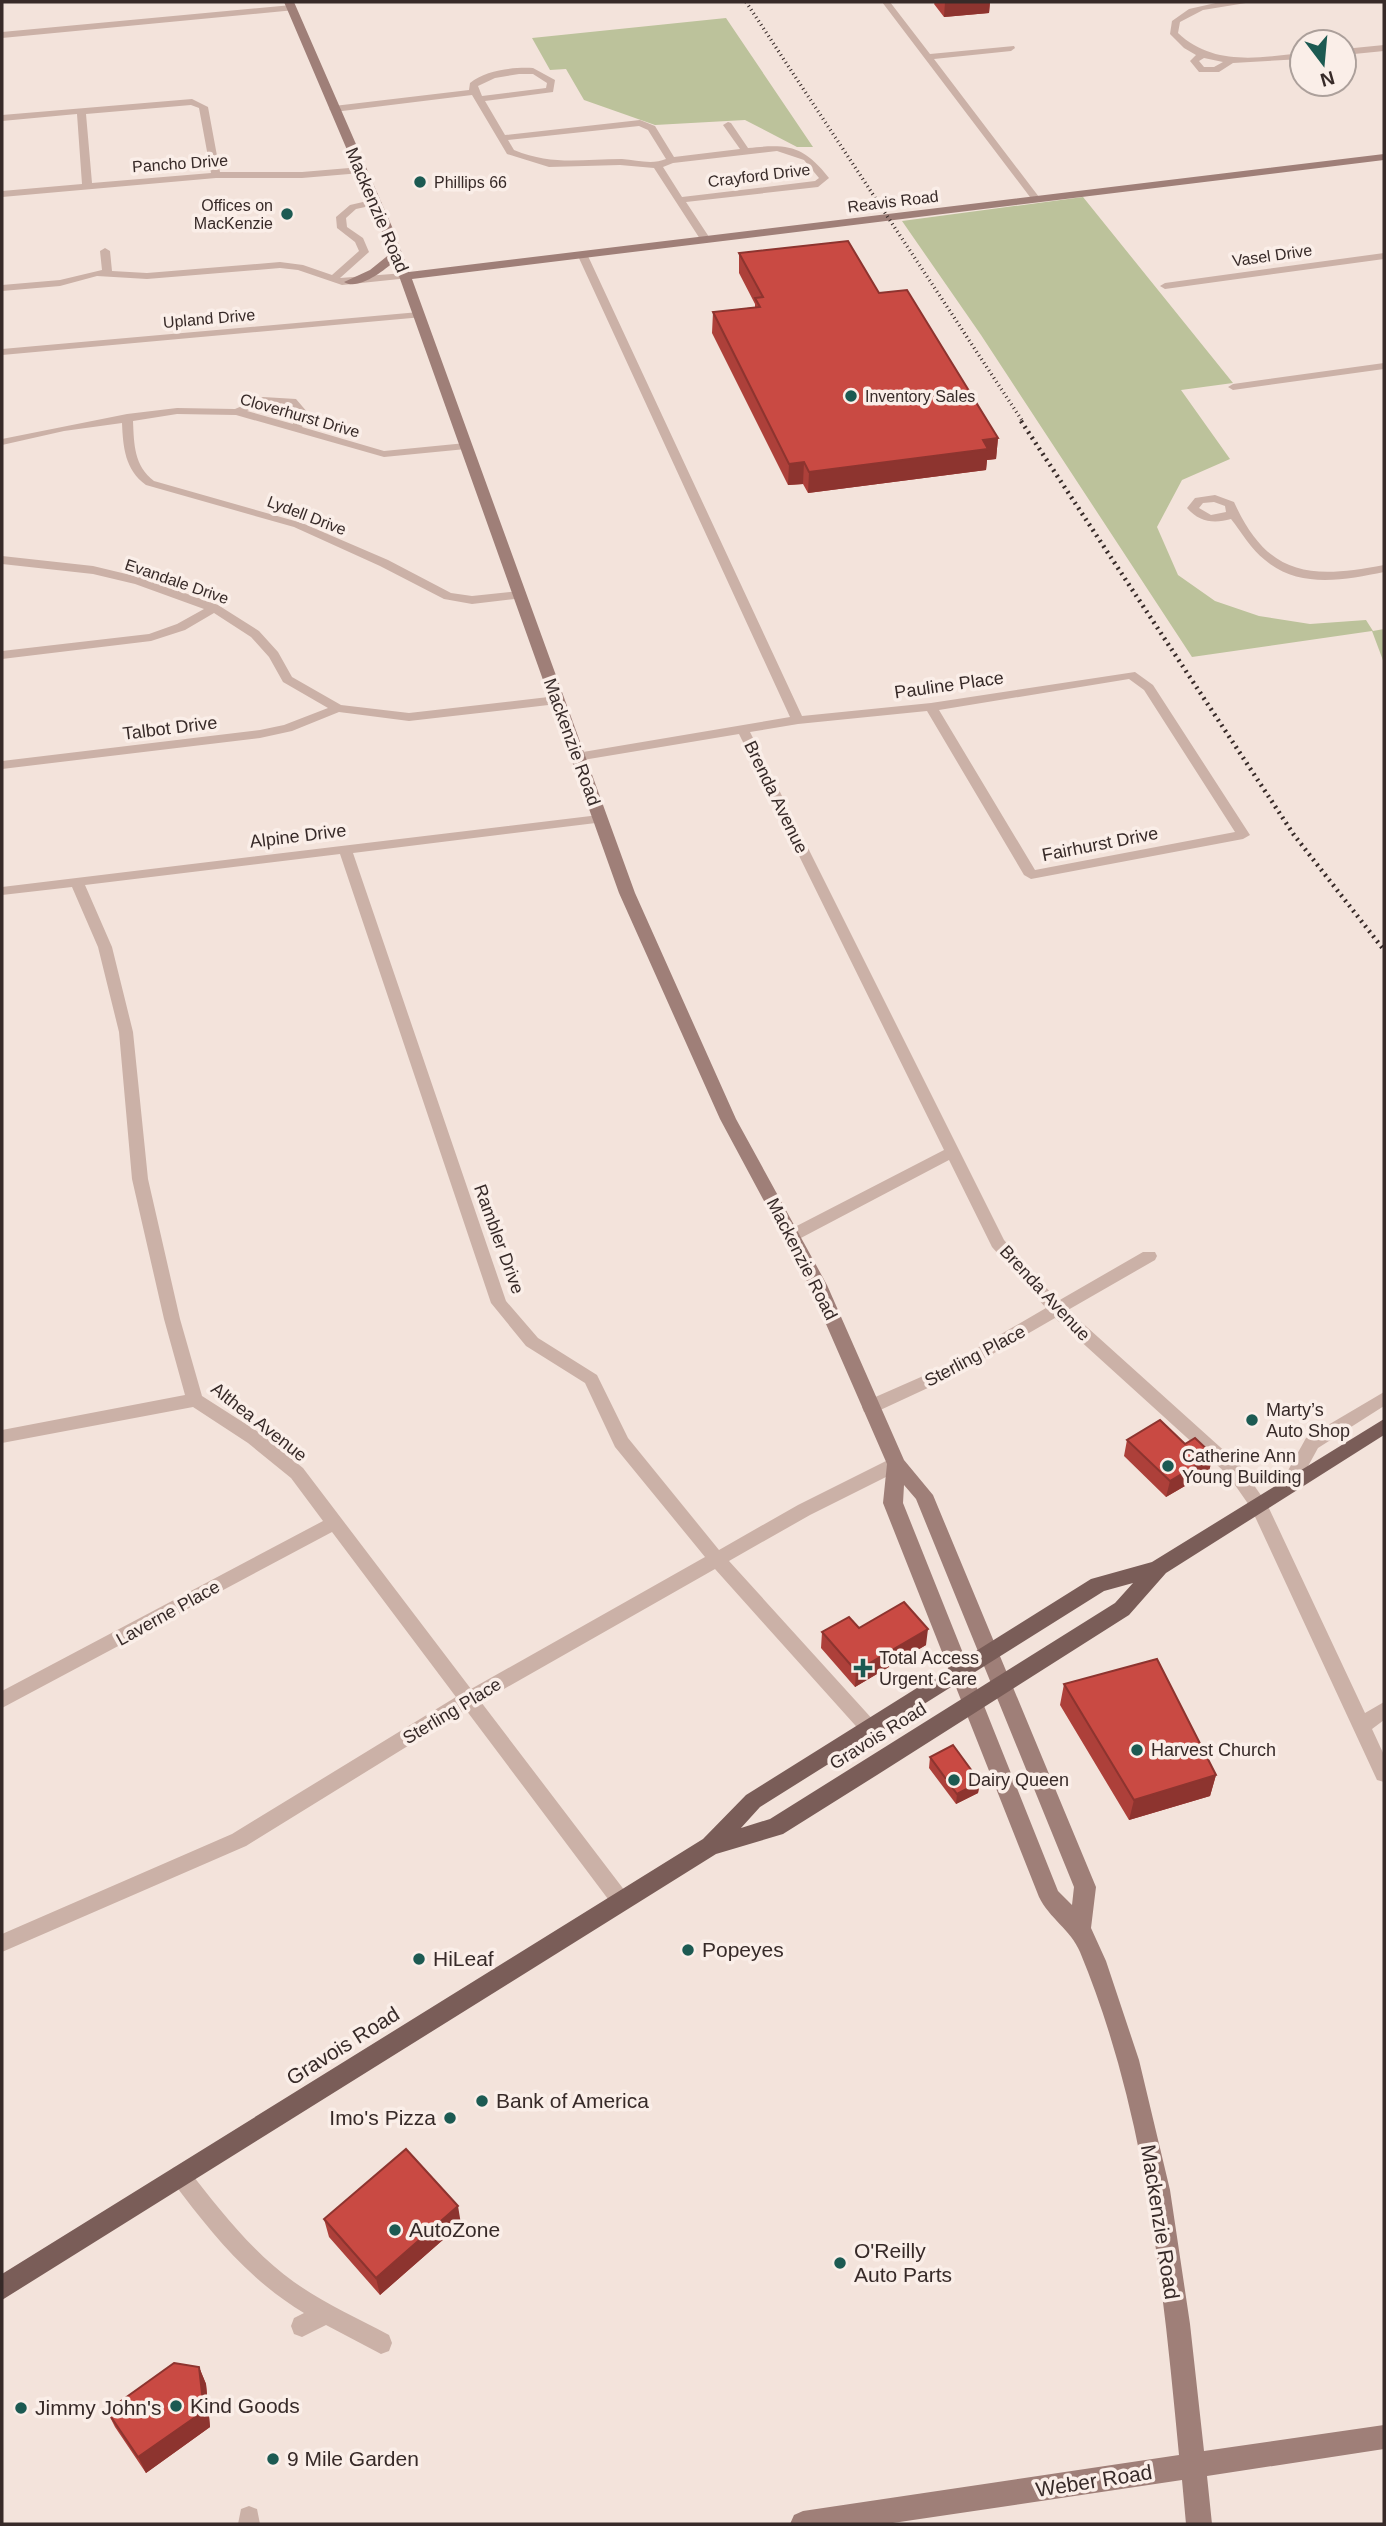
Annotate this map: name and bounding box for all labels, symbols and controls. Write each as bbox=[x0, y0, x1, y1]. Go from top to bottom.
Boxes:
north arrow bbox=[1288, 28, 1358, 98]
text: N bbox=[1318, 67, 1337, 91]
street label: Mackenzie Road bbox=[342, 144, 412, 276]
street label: Pancho Drive bbox=[132, 152, 229, 175]
street label: Crayford Drive bbox=[707, 161, 811, 190]
marker: Phillips 66 bbox=[412, 174, 428, 190]
place label: Phillips 66 bbox=[434, 174, 507, 191]
street label: Reavis Road bbox=[847, 187, 940, 216]
place label: Offices on MacKenzie bbox=[194, 197, 273, 232]
marker: Offices on MacKenzie bbox=[279, 206, 295, 222]
street label: Vasel Drive bbox=[1231, 241, 1313, 270]
street label: Upland Drive bbox=[162, 306, 256, 331]
marker: Inventory Sales bbox=[843, 388, 859, 404]
place label: Inventory Sales bbox=[865, 388, 975, 405]
street label: Cloverhurst Drive bbox=[238, 390, 362, 441]
street label: Lydell Drive bbox=[265, 493, 349, 538]
street label: Evandale Drive bbox=[123, 556, 231, 607]
street label: Pauline Place bbox=[893, 667, 1005, 703]
street label: Mackenzie Road bbox=[540, 676, 604, 808]
street label: Talbot Drive bbox=[122, 712, 218, 744]
street label: Brenda Avenue bbox=[740, 737, 812, 857]
street label: Alpine Drive bbox=[249, 820, 347, 852]
street label: Fairhurst Drive bbox=[1040, 823, 1160, 865]
street label: Rambler Drive bbox=[470, 1182, 528, 1296]
street label: Mackenzie Road bbox=[763, 1195, 841, 1323]
street label: Brenda Avenue bbox=[996, 1241, 1094, 1345]
street label: Sterling Place bbox=[921, 1321, 1029, 1391]
street label: Althea Avenue bbox=[207, 1378, 311, 1466]
place label: Marty’s Auto Shop bbox=[1266, 1400, 1350, 1441]
marker: Marty’s Auto Shop bbox=[1244, 1412, 1260, 1428]
place label: Catherine Ann Young Building bbox=[1182, 1446, 1301, 1487]
marker: Catherine Ann Young Building bbox=[1160, 1458, 1176, 1474]
street label: Laverne Place bbox=[113, 1576, 223, 1650]
place label: Total Access Urgent Care bbox=[879, 1648, 979, 1689]
marker: Total Access Urgent Care bbox=[853, 1658, 873, 1678]
street label: Sterling Place bbox=[399, 1674, 505, 1748]
street label: Gravois Road bbox=[826, 1698, 930, 1774]
place label: Harvest Church bbox=[1151, 1740, 1276, 1760]
marker: Harvest Church bbox=[1129, 1742, 1145, 1758]
place label: Dairy Queen bbox=[968, 1770, 1069, 1790]
marker: Dairy Queen bbox=[946, 1772, 962, 1788]
place label: Popeyes bbox=[702, 1938, 784, 1961]
marker: Popeyes bbox=[680, 1942, 696, 1958]
place label: HiLeaf bbox=[433, 1947, 494, 1970]
marker: HiLeaf bbox=[411, 1951, 427, 1967]
street label: Gravois Road bbox=[282, 2002, 403, 2089]
place label: Bank of America bbox=[496, 2089, 649, 2112]
marker: Bank of America bbox=[474, 2093, 490, 2109]
place label: Imo's Pizza bbox=[329, 2106, 436, 2129]
marker: Imo's Pizza bbox=[442, 2110, 458, 2126]
street label: Mackenzie Road bbox=[1137, 2143, 1184, 2301]
place label: AutoZone bbox=[409, 2218, 500, 2241]
marker: AutoZone bbox=[387, 2222, 403, 2238]
place label: O'Reilly Auto Parts bbox=[854, 2239, 952, 2286]
marker: O'Reilly Auto Parts bbox=[832, 2255, 848, 2271]
place label: Kind Goods bbox=[190, 2394, 300, 2417]
place label: Jimmy John's bbox=[35, 2396, 162, 2419]
marker: Kind Goods bbox=[168, 2398, 184, 2414]
marker: Jimmy John's bbox=[13, 2400, 29, 2416]
place label: 9 Mile Garden bbox=[287, 2447, 419, 2470]
marker: 9 Mile Garden bbox=[265, 2451, 281, 2467]
street label: Weber Road bbox=[1034, 2460, 1154, 2501]

